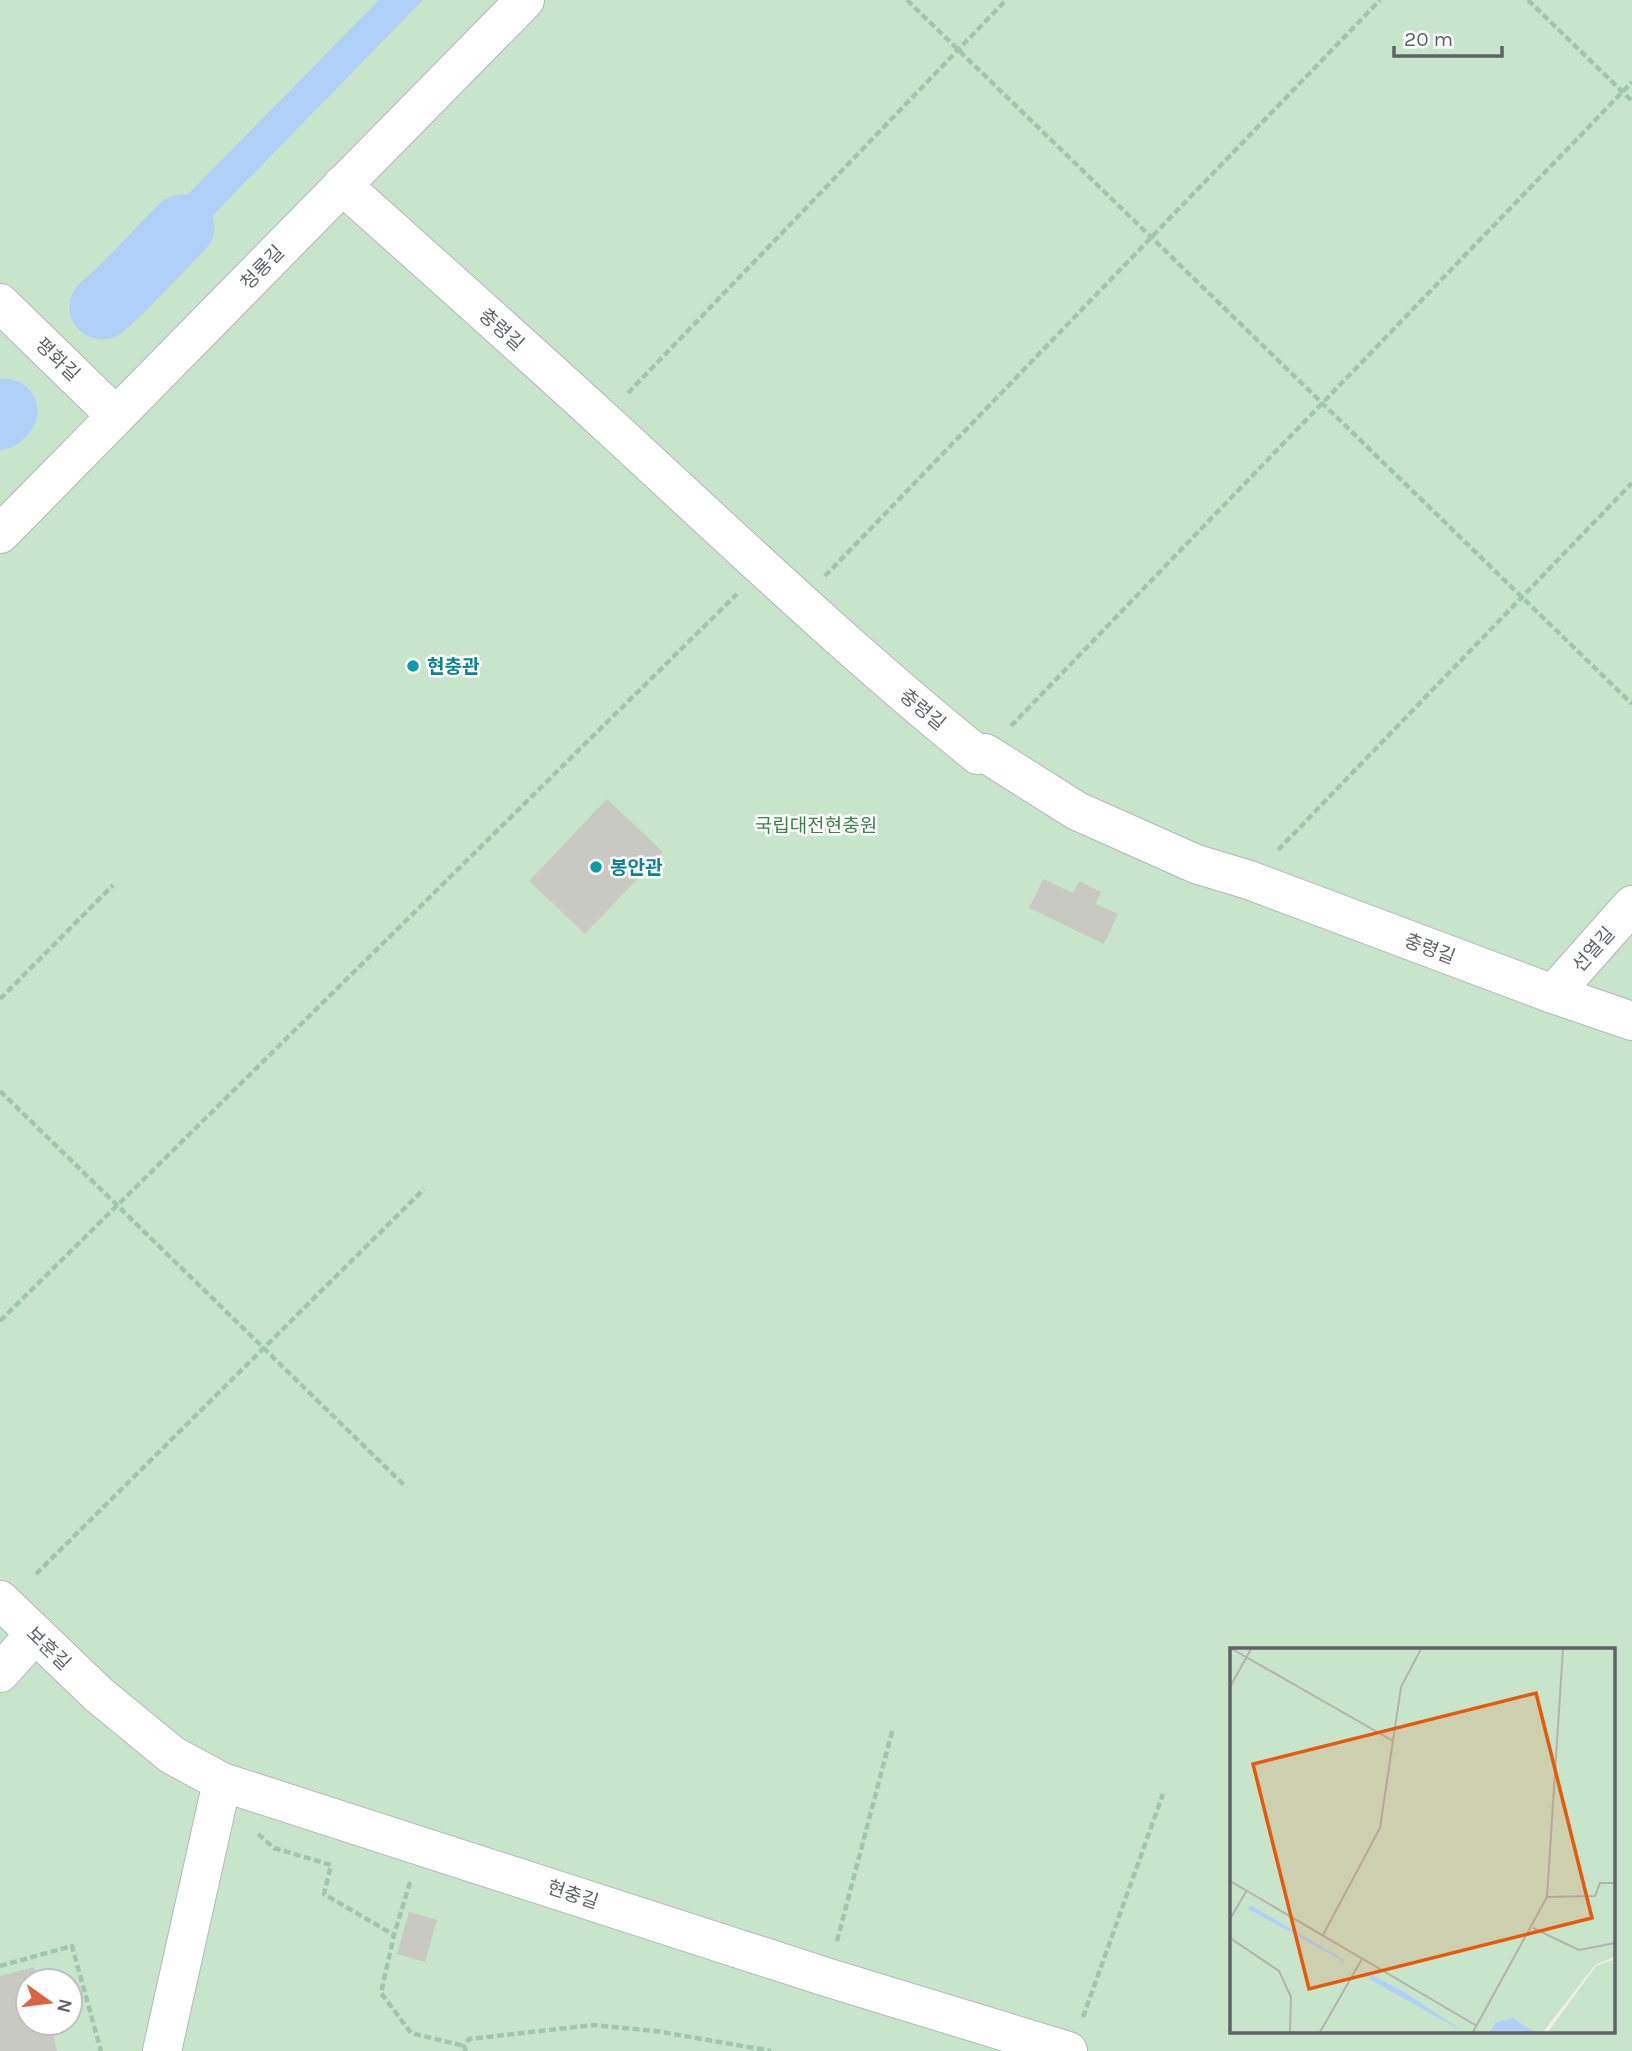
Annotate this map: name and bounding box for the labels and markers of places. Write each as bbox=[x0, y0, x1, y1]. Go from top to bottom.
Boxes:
place label: 현충관 bbox=[427, 656, 480, 678]
marker: 현충관 bbox=[405, 658, 421, 674]
place label: 봉안관 bbox=[610, 857, 663, 879]
marker: 봉안관 bbox=[588, 859, 604, 875]

